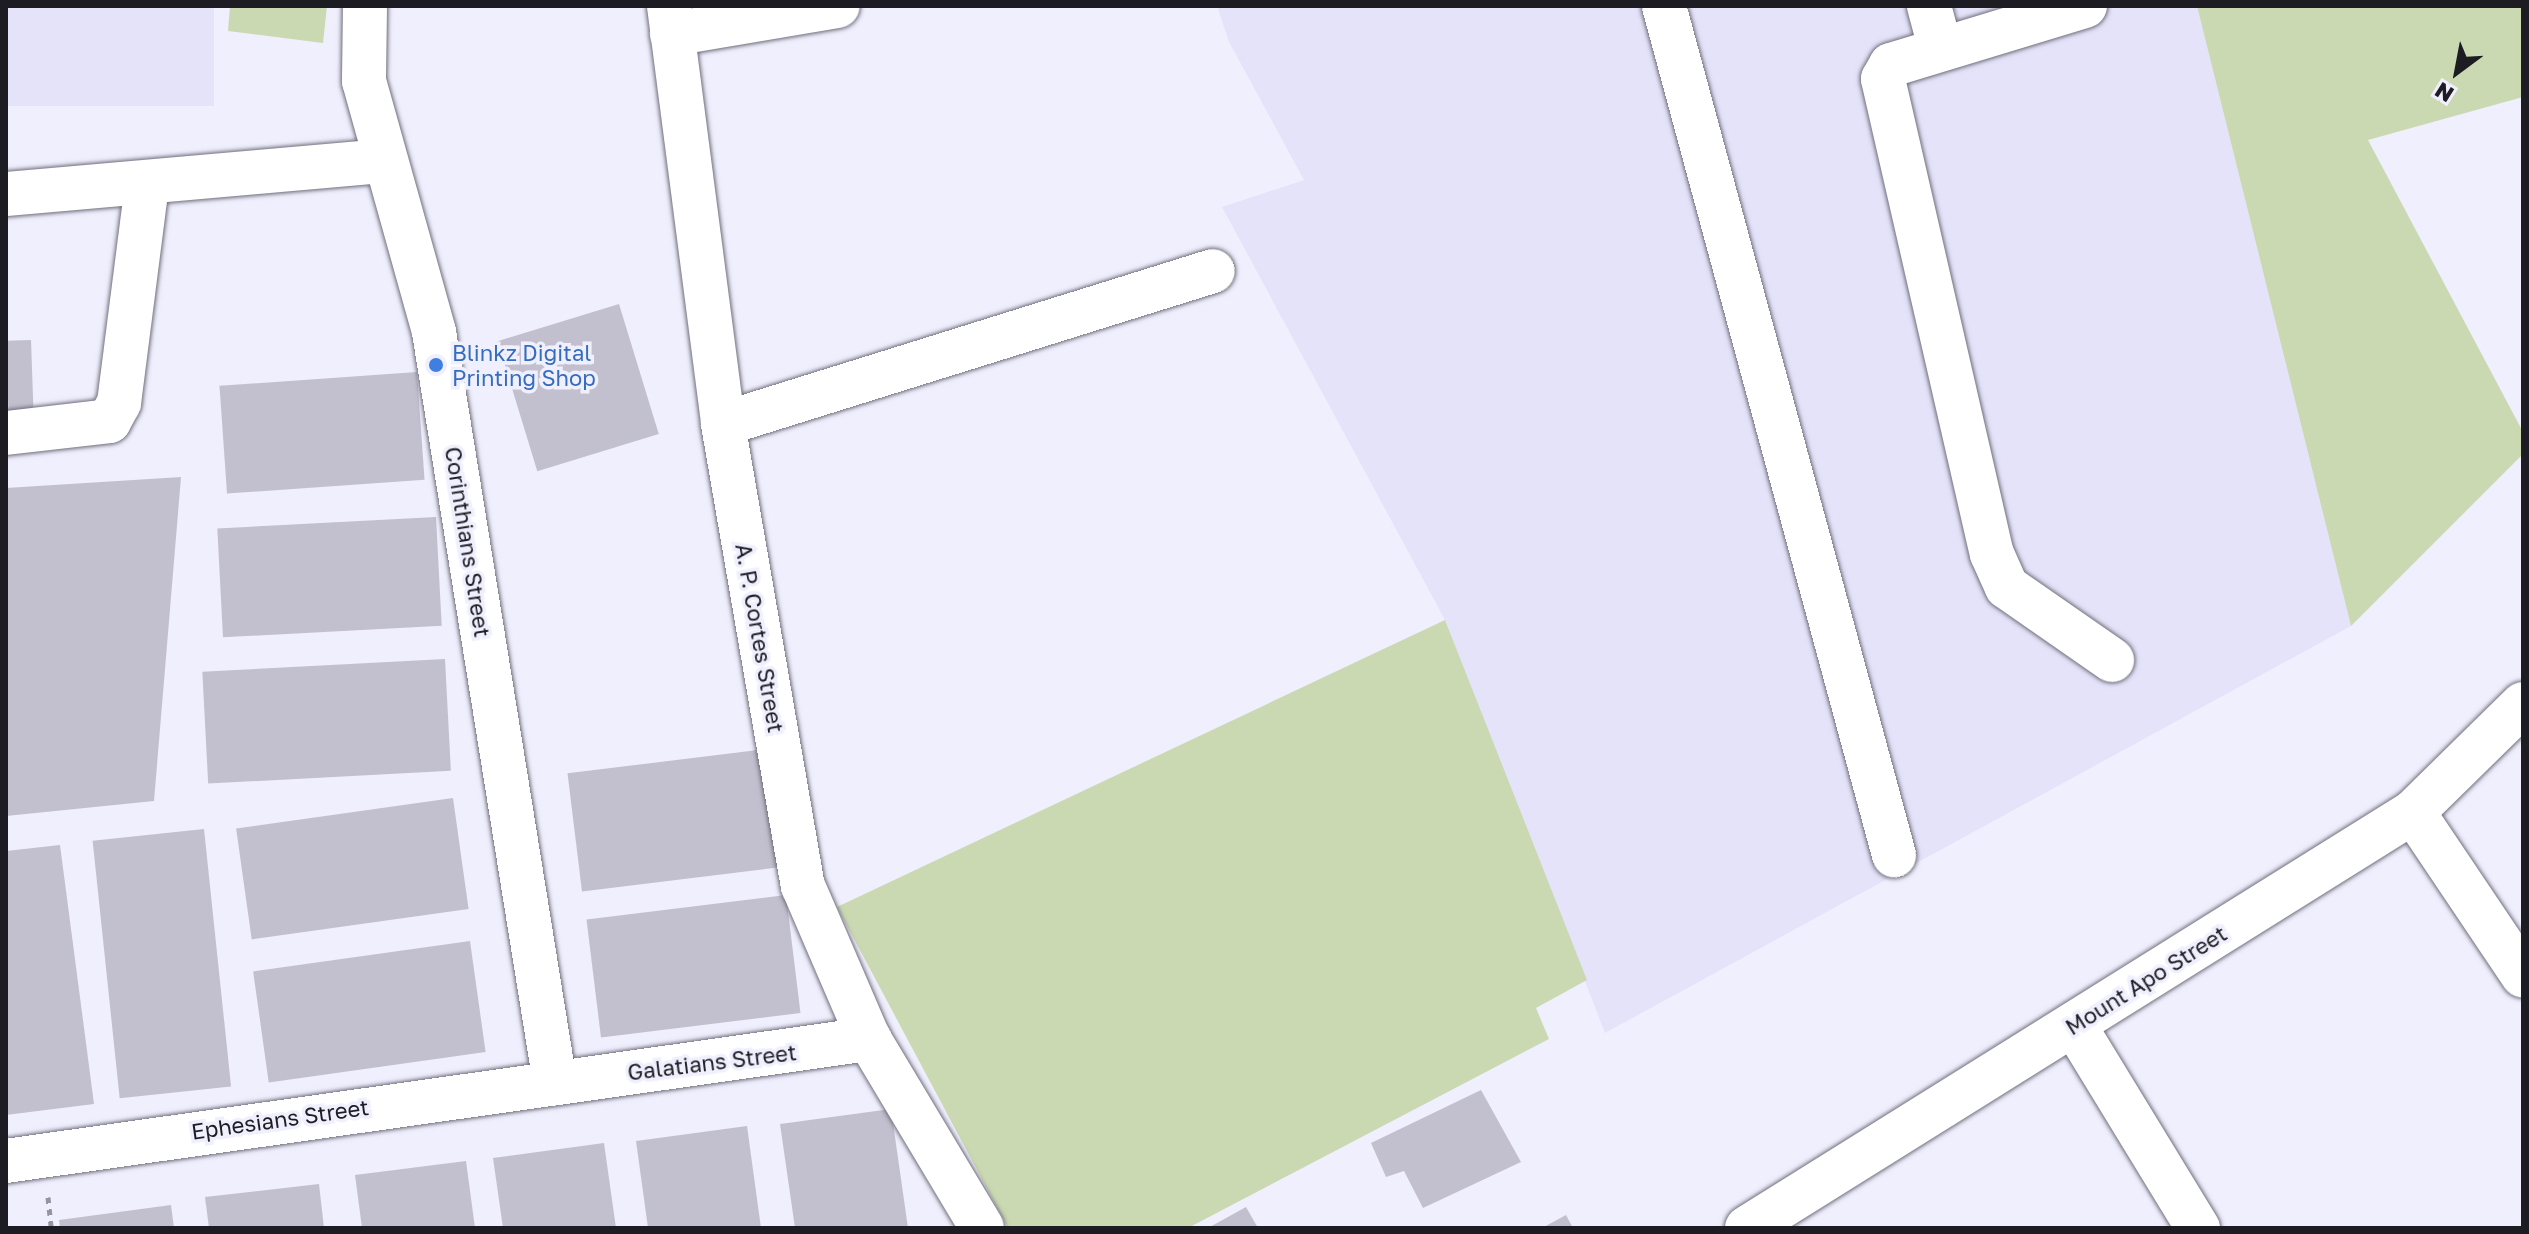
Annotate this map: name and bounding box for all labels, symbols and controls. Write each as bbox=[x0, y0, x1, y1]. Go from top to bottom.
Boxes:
north arrow bbox=[2417, 32, 2497, 112]
text: N bbox=[2430, 77, 2458, 109]
place label: Blinkz Digital Printing Shop bbox=[452, 339, 596, 390]
marker: Blinkz Digital Printing Shop bbox=[427, 356, 445, 374]
street label: Corinthians Street bbox=[440, 445, 496, 639]
street label: A. P. Cortes Street bbox=[730, 541, 790, 735]
street label: Mount Apo Street bbox=[2061, 920, 2231, 1040]
street label: Galatians Street bbox=[626, 1039, 798, 1085]
street label: Ephesians Street bbox=[190, 1093, 370, 1145]

